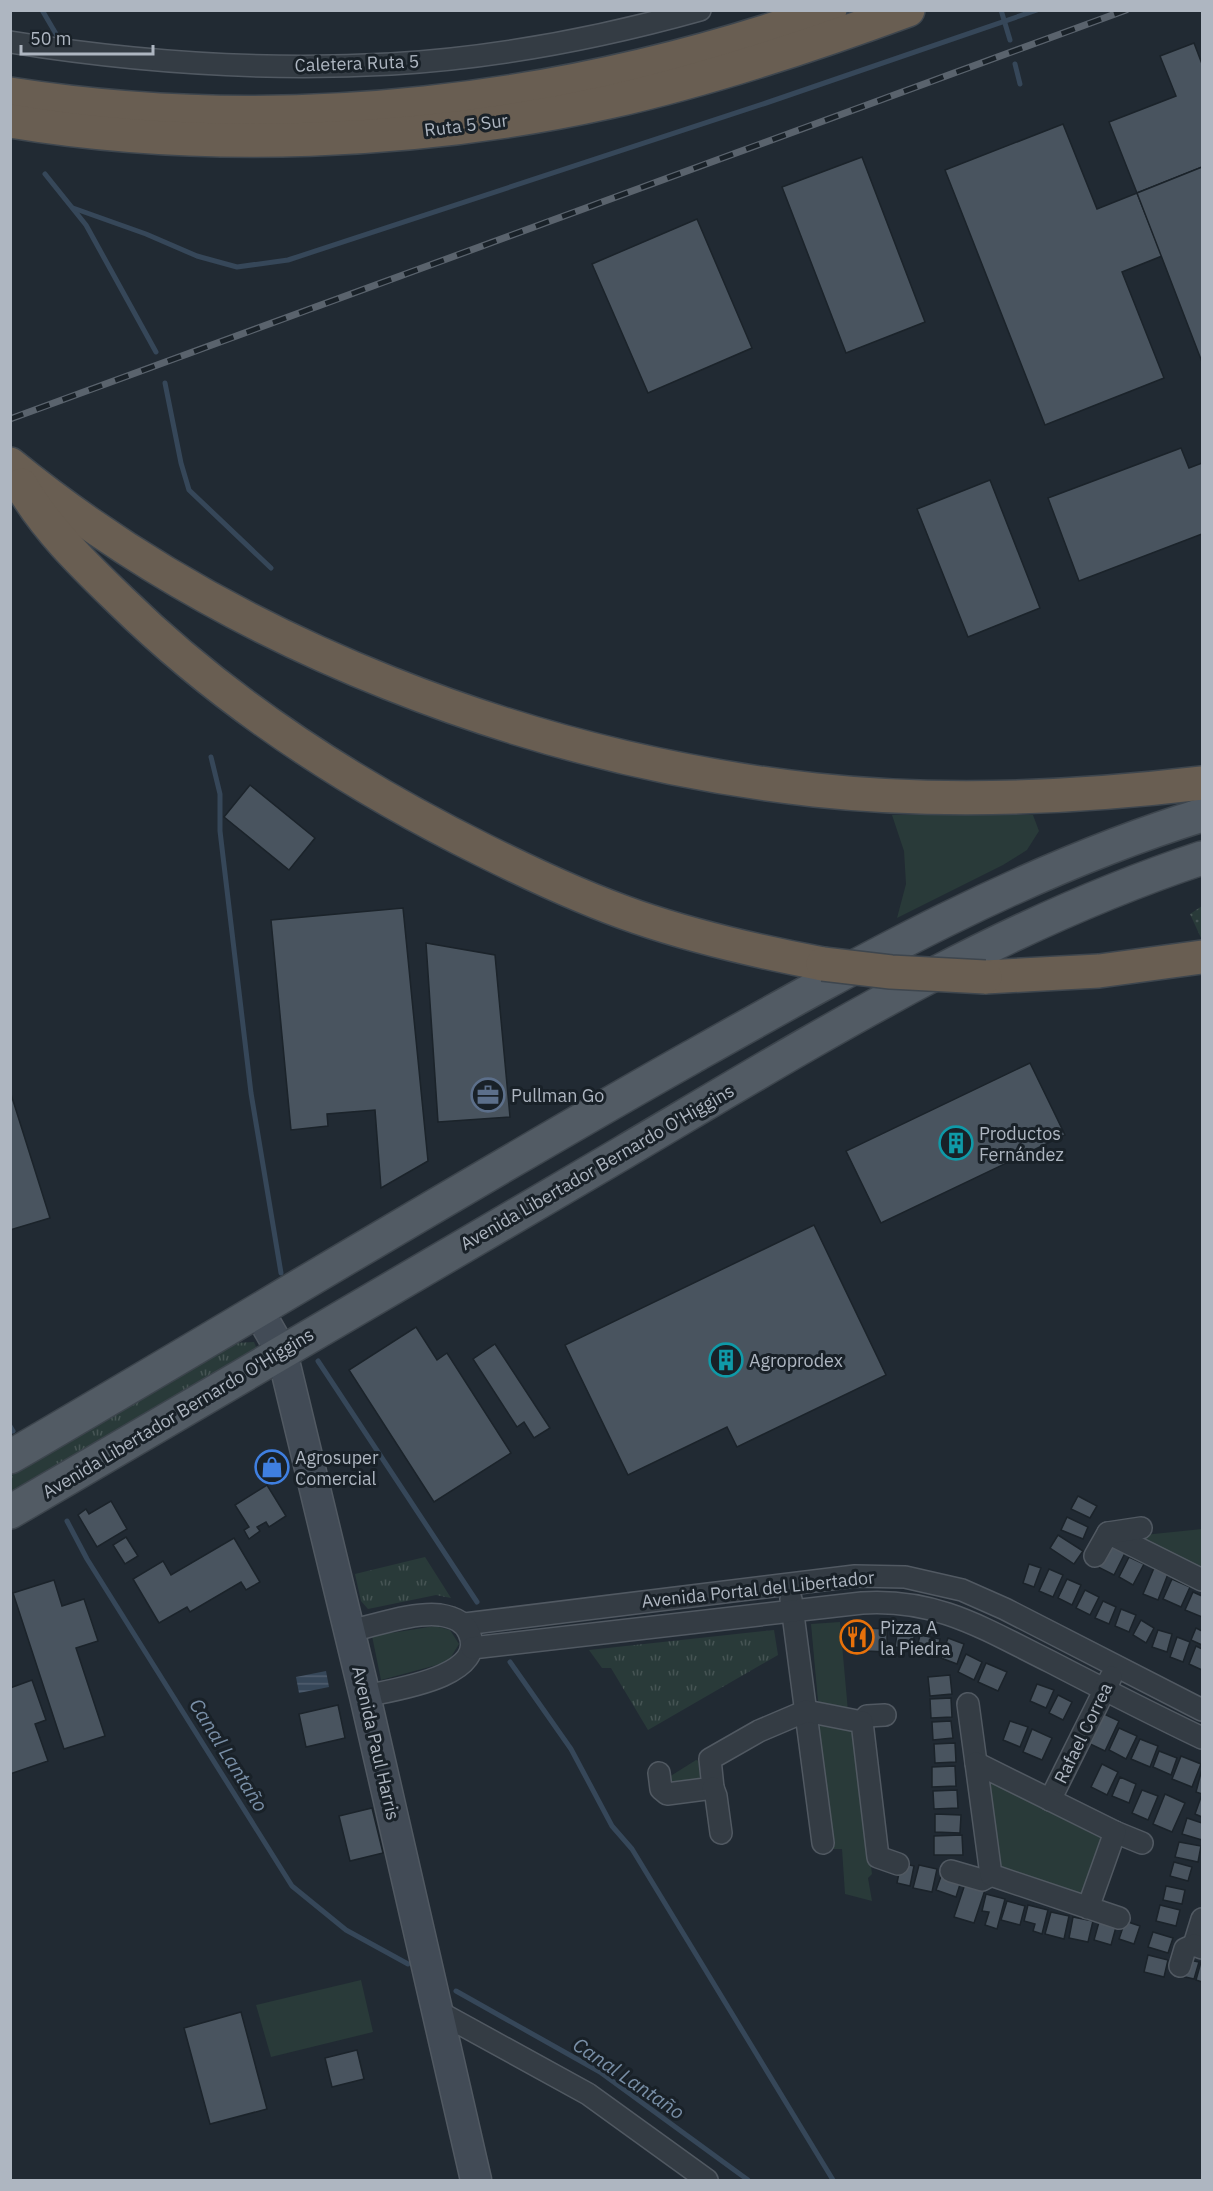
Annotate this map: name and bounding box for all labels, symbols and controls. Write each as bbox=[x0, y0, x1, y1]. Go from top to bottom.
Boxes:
scale bar bbox=[21, 18, 153, 56]
text: 50 m bbox=[30, 27, 72, 50]
street label: Caletera Ruta 5 bbox=[294, 49, 420, 77]
street label: Ruta 5 Sur bbox=[423, 108, 510, 142]
office icon: Pullman Go bbox=[470, 1077, 506, 1113]
street label: Avenida Libertador Bernardo O'Higgins bbox=[456, 1079, 738, 1255]
place label: Pullman Go bbox=[511, 1084, 604, 1107]
place label: Productos Fernández bbox=[979, 1122, 1064, 1166]
building icon: Productos Fernández bbox=[938, 1125, 974, 1161]
street label: Avenida Libertador Bernardo O'Higgins bbox=[38, 1323, 318, 1503]
building icon: Agroprodex bbox=[708, 1342, 744, 1378]
place label: Agroprodex bbox=[749, 1349, 843, 1372]
place label: Agrosuper Comercial bbox=[295, 1446, 379, 1490]
shop icon: Agrosuper Comercial bbox=[254, 1449, 290, 1485]
street label: Avenida Portal del Libertador bbox=[640, 1565, 876, 1613]
place label: Pizza A la Piedra bbox=[880, 1616, 951, 1660]
restaurant icon: Pizza A la Piedra bbox=[839, 1619, 875, 1655]
street label: Avenida Paul Harris bbox=[347, 1664, 405, 1822]
street label: Rafael Correa bbox=[1049, 1678, 1117, 1787]
water label: Canal Lantaño bbox=[183, 1693, 275, 1817]
water label: Canal Lantaño bbox=[568, 2031, 690, 2125]

